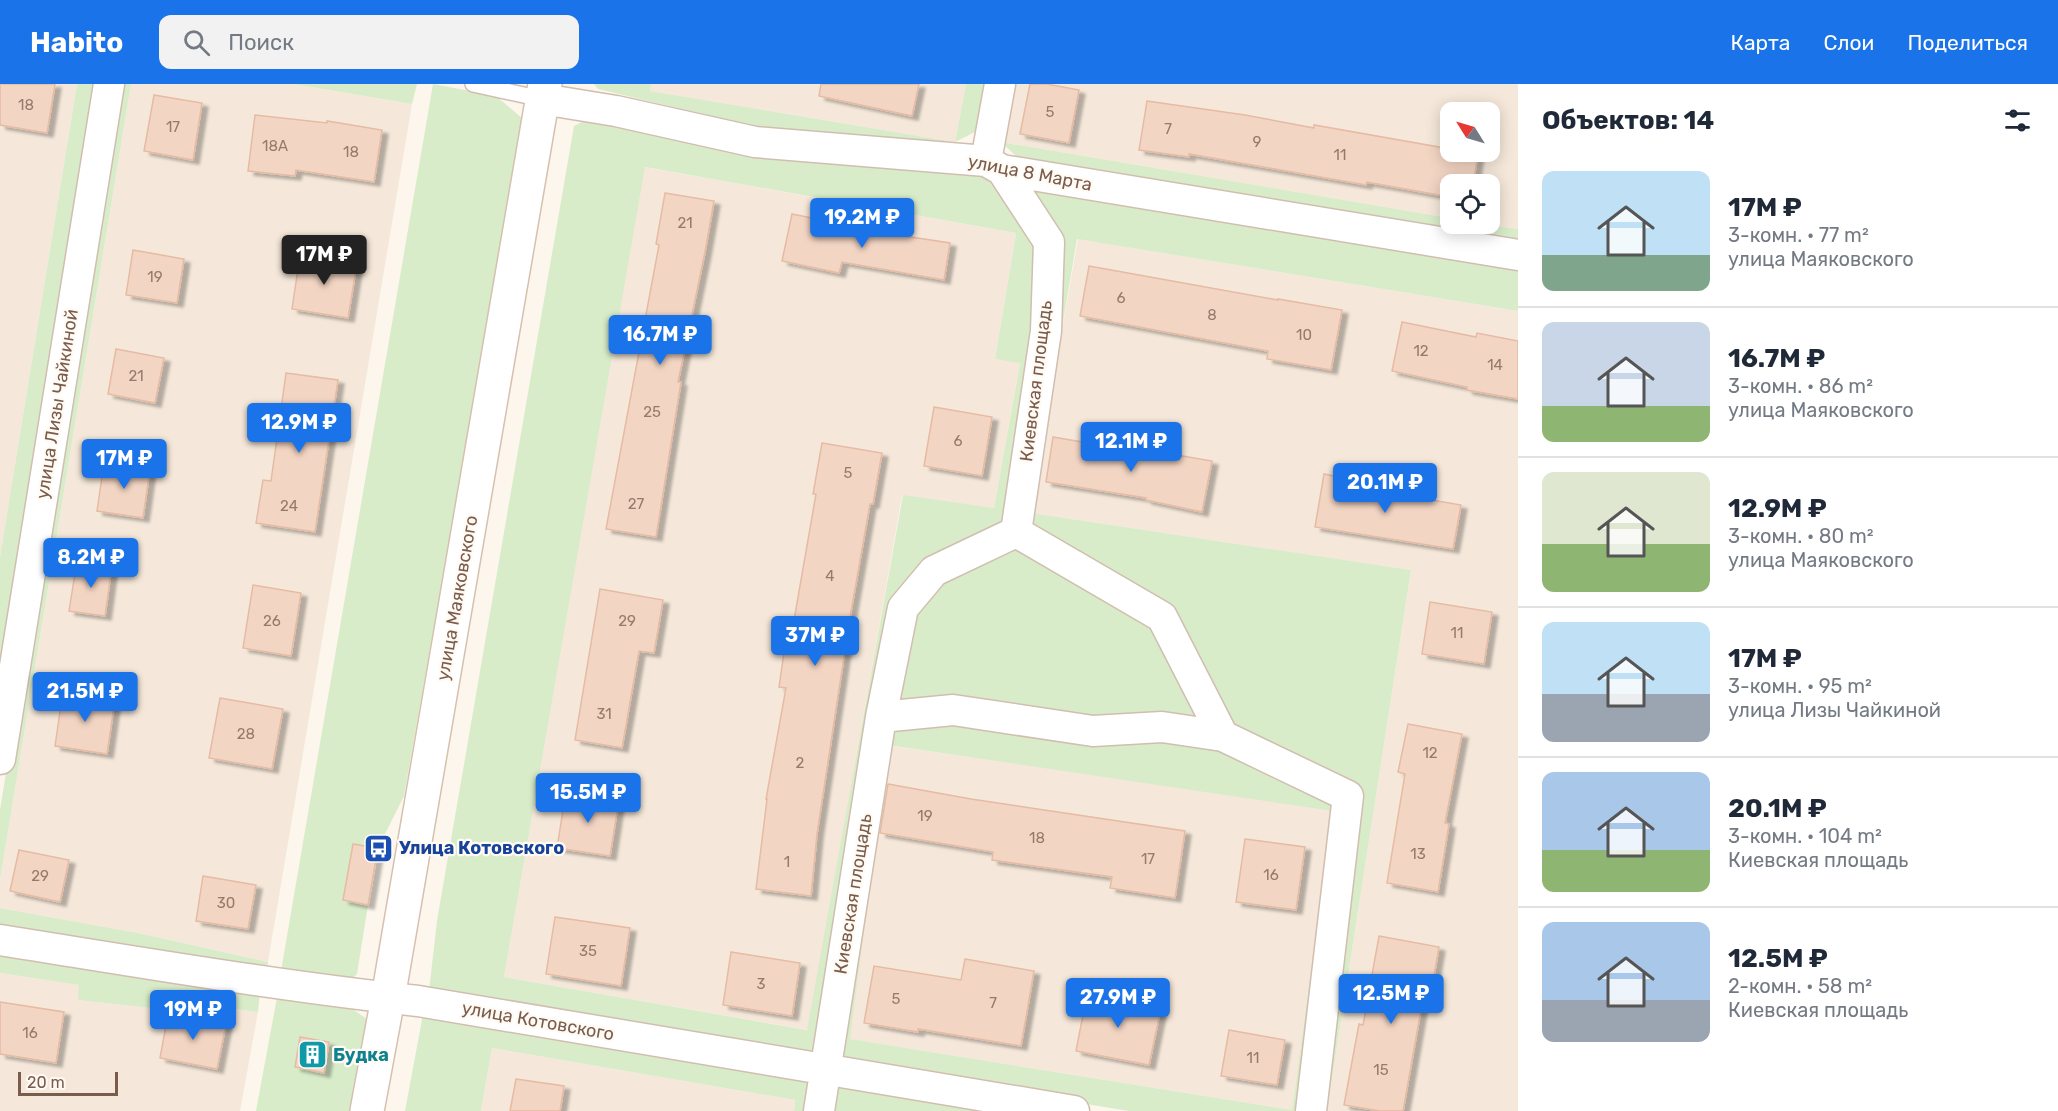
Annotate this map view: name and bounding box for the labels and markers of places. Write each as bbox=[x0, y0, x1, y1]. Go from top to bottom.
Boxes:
pin: 19.2M ₽ bbox=[807, 198, 917, 249]
pin: 17M ₽ bbox=[282, 235, 366, 286]
pin: 16.7M ₽ bbox=[605, 315, 715, 366]
pin: 12.9M ₽ bbox=[244, 403, 354, 454]
pin: 12.1M ₽ bbox=[1076, 422, 1186, 473]
pin: 17M ₽ bbox=[82, 439, 166, 490]
pin: 20.1M ₽ bbox=[1330, 463, 1440, 514]
pin: 8.2M ₽ bbox=[42, 538, 140, 589]
pin: 37M ₽ bbox=[773, 616, 857, 667]
pin: 21.5M ₽ bbox=[30, 672, 140, 723]
pin: 15.5M ₽ bbox=[533, 773, 643, 824]
bus stop icon: Улица Котовского bbox=[362, 832, 394, 864]
place label: Улица Котовского bbox=[399, 837, 564, 859]
pin: 12.5M ₽ bbox=[1336, 974, 1446, 1025]
pin: 27.9M ₽ bbox=[1063, 978, 1173, 1029]
pin: 19M ₽ bbox=[151, 990, 235, 1041]
building icon: Будка bbox=[296, 1039, 328, 1071]
place label: Будка bbox=[333, 1044, 389, 1066]

